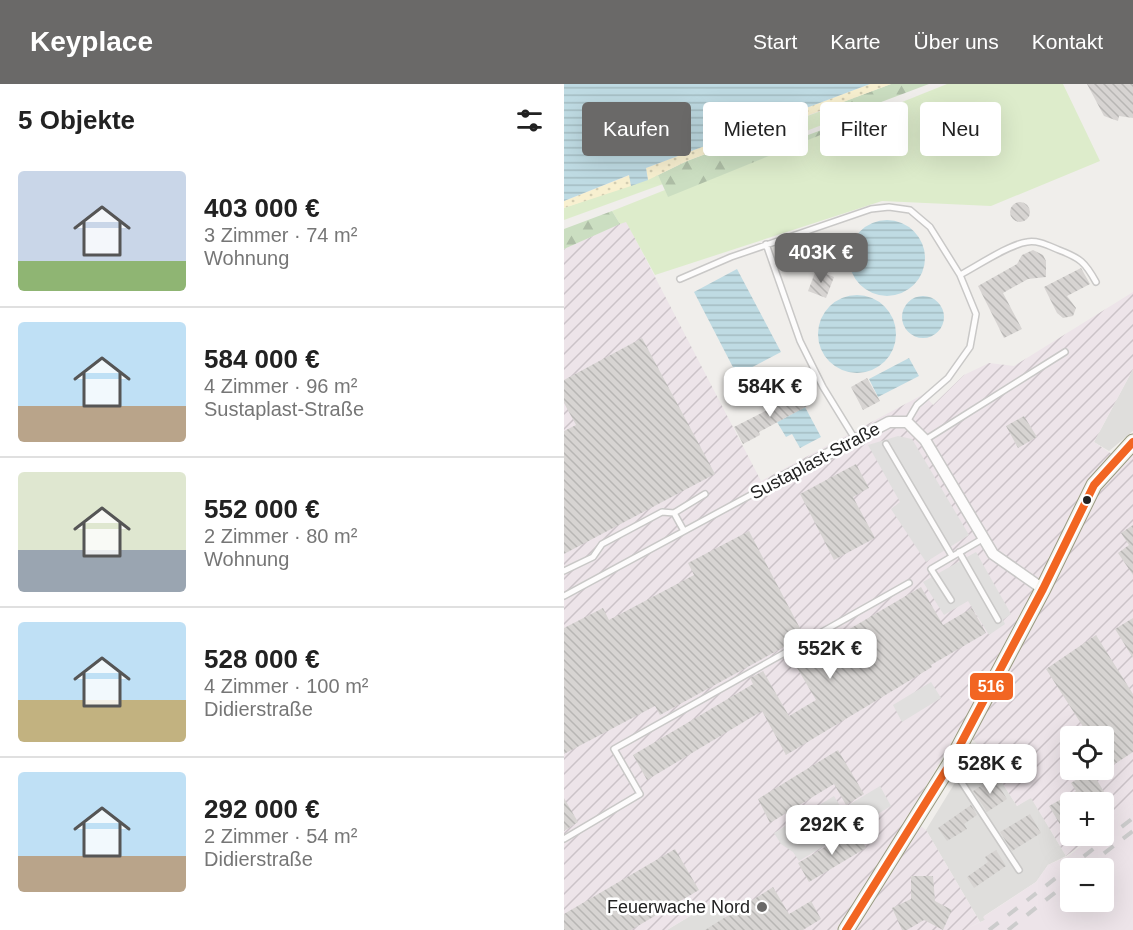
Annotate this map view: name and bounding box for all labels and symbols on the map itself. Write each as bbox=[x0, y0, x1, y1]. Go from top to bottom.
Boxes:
pin: 403K € bbox=[772, 233, 870, 284]
pin: 584K € bbox=[721, 367, 819, 418]
street label: Sustaplast-Straße bbox=[747, 418, 883, 504]
unlabelled marker bbox=[1081, 494, 1093, 506]
pin: 552K € bbox=[781, 629, 879, 680]
line badge: 516 bbox=[969, 672, 1014, 701]
text: 516 bbox=[978, 678, 1004, 695]
pin: 528K € bbox=[941, 744, 1039, 795]
pin: 292K € bbox=[783, 805, 881, 856]
place label: Feuerwache Nord bbox=[607, 897, 750, 917]
marker: Feuerwache Nord bbox=[755, 900, 769, 914]

